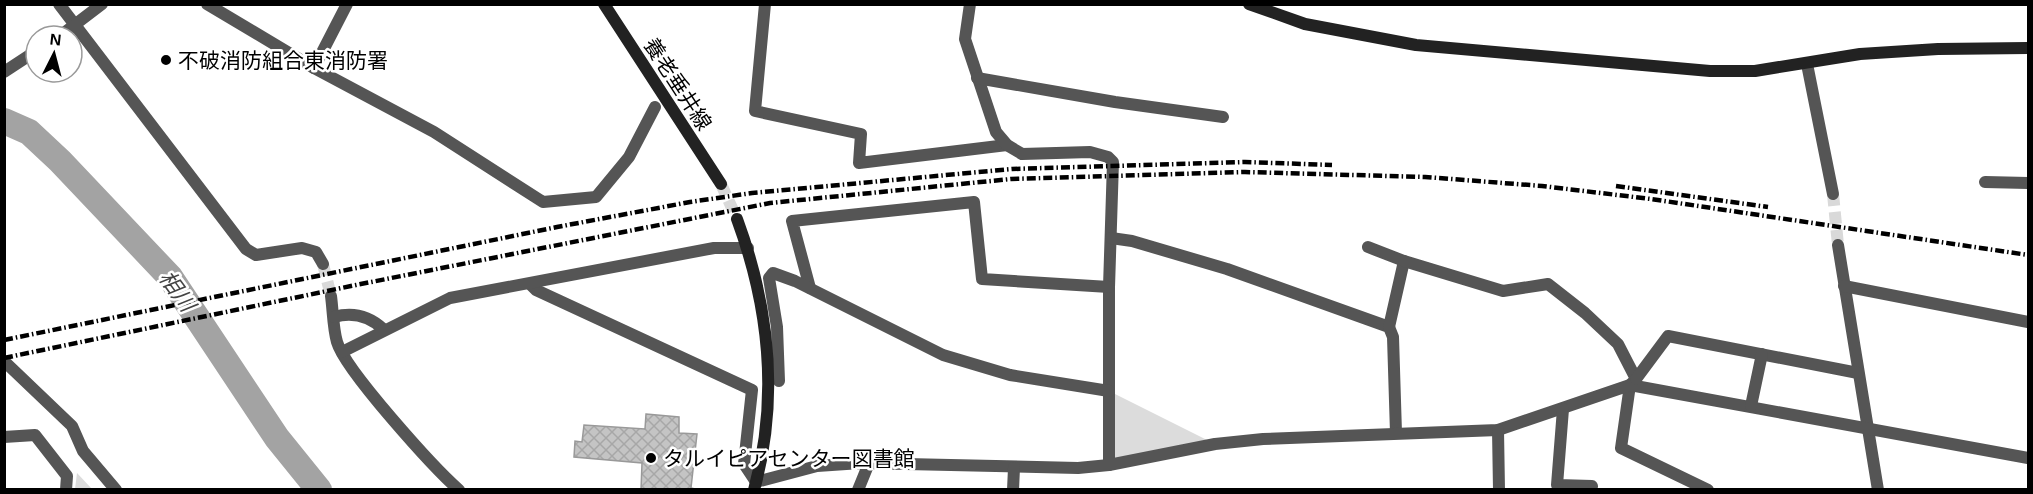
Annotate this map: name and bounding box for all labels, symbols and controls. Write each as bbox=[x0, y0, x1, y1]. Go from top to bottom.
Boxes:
north arrow bbox=[24, 24, 84, 84]
text: N bbox=[49, 31, 62, 49]
street label: 養老垂井線 bbox=[640, 34, 716, 134]
place label: 不破消防組合東消防署 bbox=[178, 49, 388, 72]
marker: 不破消防組合東消防署 bbox=[159, 53, 173, 67]
water label: 相川 bbox=[154, 266, 201, 318]
place label: タルイピアセンター図書館 bbox=[663, 447, 915, 470]
marker: タルイピアセンター図書館 bbox=[644, 451, 658, 465]

